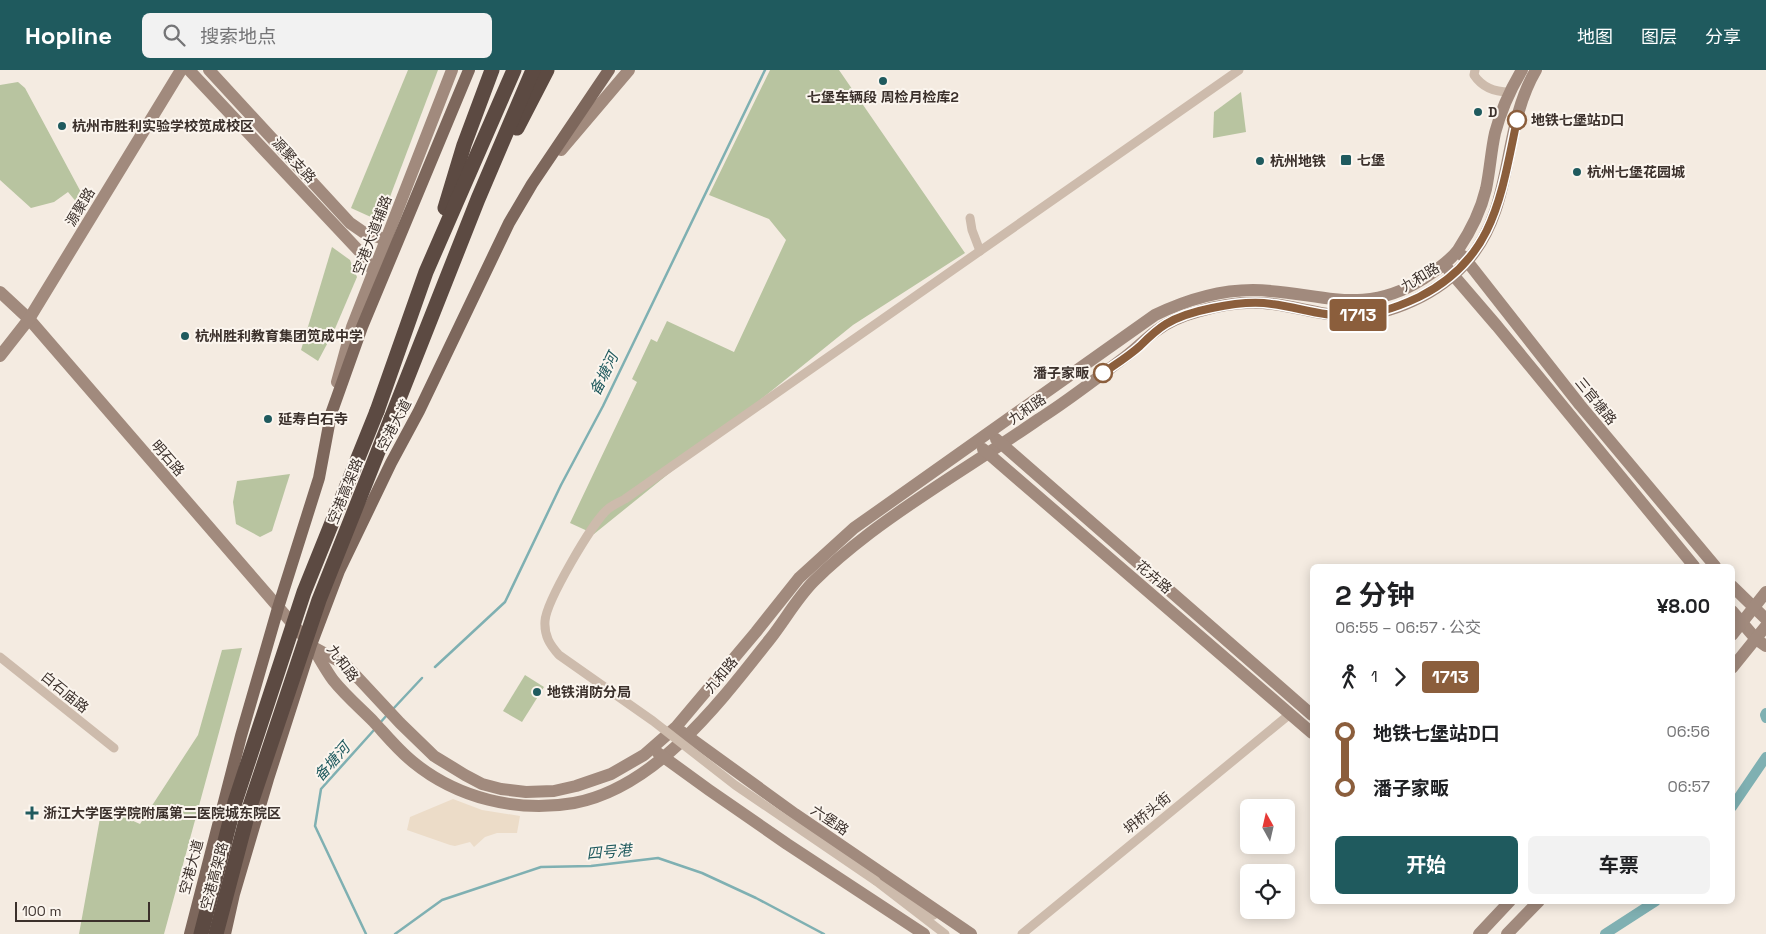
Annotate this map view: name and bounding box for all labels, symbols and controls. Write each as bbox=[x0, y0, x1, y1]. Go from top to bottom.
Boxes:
search box bbox=[142, 13, 492, 58]
text: Hopline bbox=[25, 20, 112, 51]
icon: search bbox=[160, 21, 188, 49]
text: 搜索地点 bbox=[200, 24, 276, 49]
text: 地图 bbox=[1577, 25, 1613, 48]
text: 图层 bbox=[1641, 25, 1677, 48]
text: 分享 bbox=[1705, 25, 1741, 48]
marker: 七堡车辆段 周检月检库2 bbox=[877, 75, 889, 87]
place label: 七堡车辆段 周检月检库2 bbox=[807, 88, 959, 106]
place label: D bbox=[1488, 103, 1497, 121]
marker: D bbox=[1472, 106, 1484, 118]
marker: 地铁七堡站D口 bbox=[1507, 110, 1527, 130]
place label: 地铁七堡站D口 bbox=[1531, 111, 1624, 129]
place label: 杭州市胜利实验学校笕成校区 bbox=[72, 117, 254, 135]
marker: 杭州市胜利实验学校笕成校区 bbox=[56, 120, 68, 132]
street label: 源聚支路 bbox=[268, 133, 320, 187]
place label: 七堡 bbox=[1357, 151, 1385, 169]
place label: 杭州地铁 bbox=[1270, 152, 1326, 170]
marker: 七堡 bbox=[1339, 153, 1353, 167]
marker: 杭州地铁 bbox=[1254, 155, 1266, 167]
place label: 杭州七堡花园城 bbox=[1587, 163, 1685, 181]
marker: 杭州七堡花园城 bbox=[1571, 166, 1583, 178]
street label: 源聚路 bbox=[61, 184, 99, 230]
street label: 空港大道辅路 bbox=[349, 193, 395, 277]
street label: 九和路 bbox=[1397, 258, 1443, 296]
line badge: 1713 bbox=[1323, 299, 1393, 331]
text: 1713 bbox=[1339, 303, 1377, 326]
place label: 杭州胜利教育集团笕成中学 bbox=[195, 327, 363, 345]
marker: 杭州胜利教育集团笕成中学 bbox=[179, 330, 191, 342]
water label: 备塘河 bbox=[585, 347, 623, 398]
marker: 潘子家畈 bbox=[1093, 363, 1113, 383]
place label: 潘子家畈 bbox=[1033, 364, 1089, 382]
street label: 三官塘路 bbox=[1571, 374, 1621, 428]
street label: 九和路 bbox=[1005, 390, 1049, 428]
street label: 空港大道 bbox=[373, 396, 415, 454]
place label: 延寿白石寺 bbox=[278, 410, 348, 428]
marker: 延寿白石寺 bbox=[262, 413, 274, 425]
street label: 明石路 bbox=[147, 436, 189, 480]
street label: 空港高架路 bbox=[324, 455, 366, 527]
street label: 花卉路 bbox=[1132, 556, 1176, 598]
text: 2 分钟 bbox=[1335, 577, 1415, 613]
text: ¥8.00 bbox=[1657, 594, 1710, 619]
text: 06:55 – 06:57 · 公交 bbox=[1335, 617, 1481, 638]
street label: 九和路 bbox=[323, 641, 363, 685]
street label: 九和路 bbox=[701, 653, 741, 697]
icon: walk bbox=[1335, 663, 1363, 691]
icon: forward bbox=[1386, 663, 1414, 691]
text: 1713 bbox=[1432, 665, 1469, 688]
text: 1 bbox=[1371, 666, 1378, 687]
street label: 白石庙路 bbox=[38, 667, 92, 717]
place label: 地铁消防分局 bbox=[547, 683, 631, 701]
marker: 地铁消防分局 bbox=[531, 686, 543, 698]
text: 地铁七堡站D口 bbox=[1373, 721, 1500, 746]
text: 06:56 bbox=[1667, 721, 1710, 742]
water label: 备塘河 bbox=[310, 736, 356, 785]
text: 潘子家畈 bbox=[1373, 776, 1449, 801]
text: 06:57 bbox=[1667, 776, 1710, 797]
street label: 坍桥头街 bbox=[1120, 788, 1174, 838]
north arrow bbox=[1240, 799, 1295, 854]
map controls bbox=[1240, 799, 1295, 919]
street label: 六堡路 bbox=[808, 801, 852, 839]
place label: 浙江大学医学院附属第二医院城东院区 bbox=[43, 804, 281, 822]
marker: 浙江大学医学院附属第二医院城东院区 bbox=[25, 806, 39, 820]
button: 开始 bbox=[1335, 836, 1518, 894]
button: 车票 bbox=[1528, 836, 1710, 894]
street label: 空港大道 bbox=[175, 838, 207, 896]
street label: 空港高架路 bbox=[196, 840, 232, 912]
water label: 四号港 bbox=[586, 840, 634, 863]
button: locate bbox=[1240, 864, 1295, 919]
scale bar bbox=[15, 899, 150, 922]
text: 100 m bbox=[22, 902, 61, 920]

